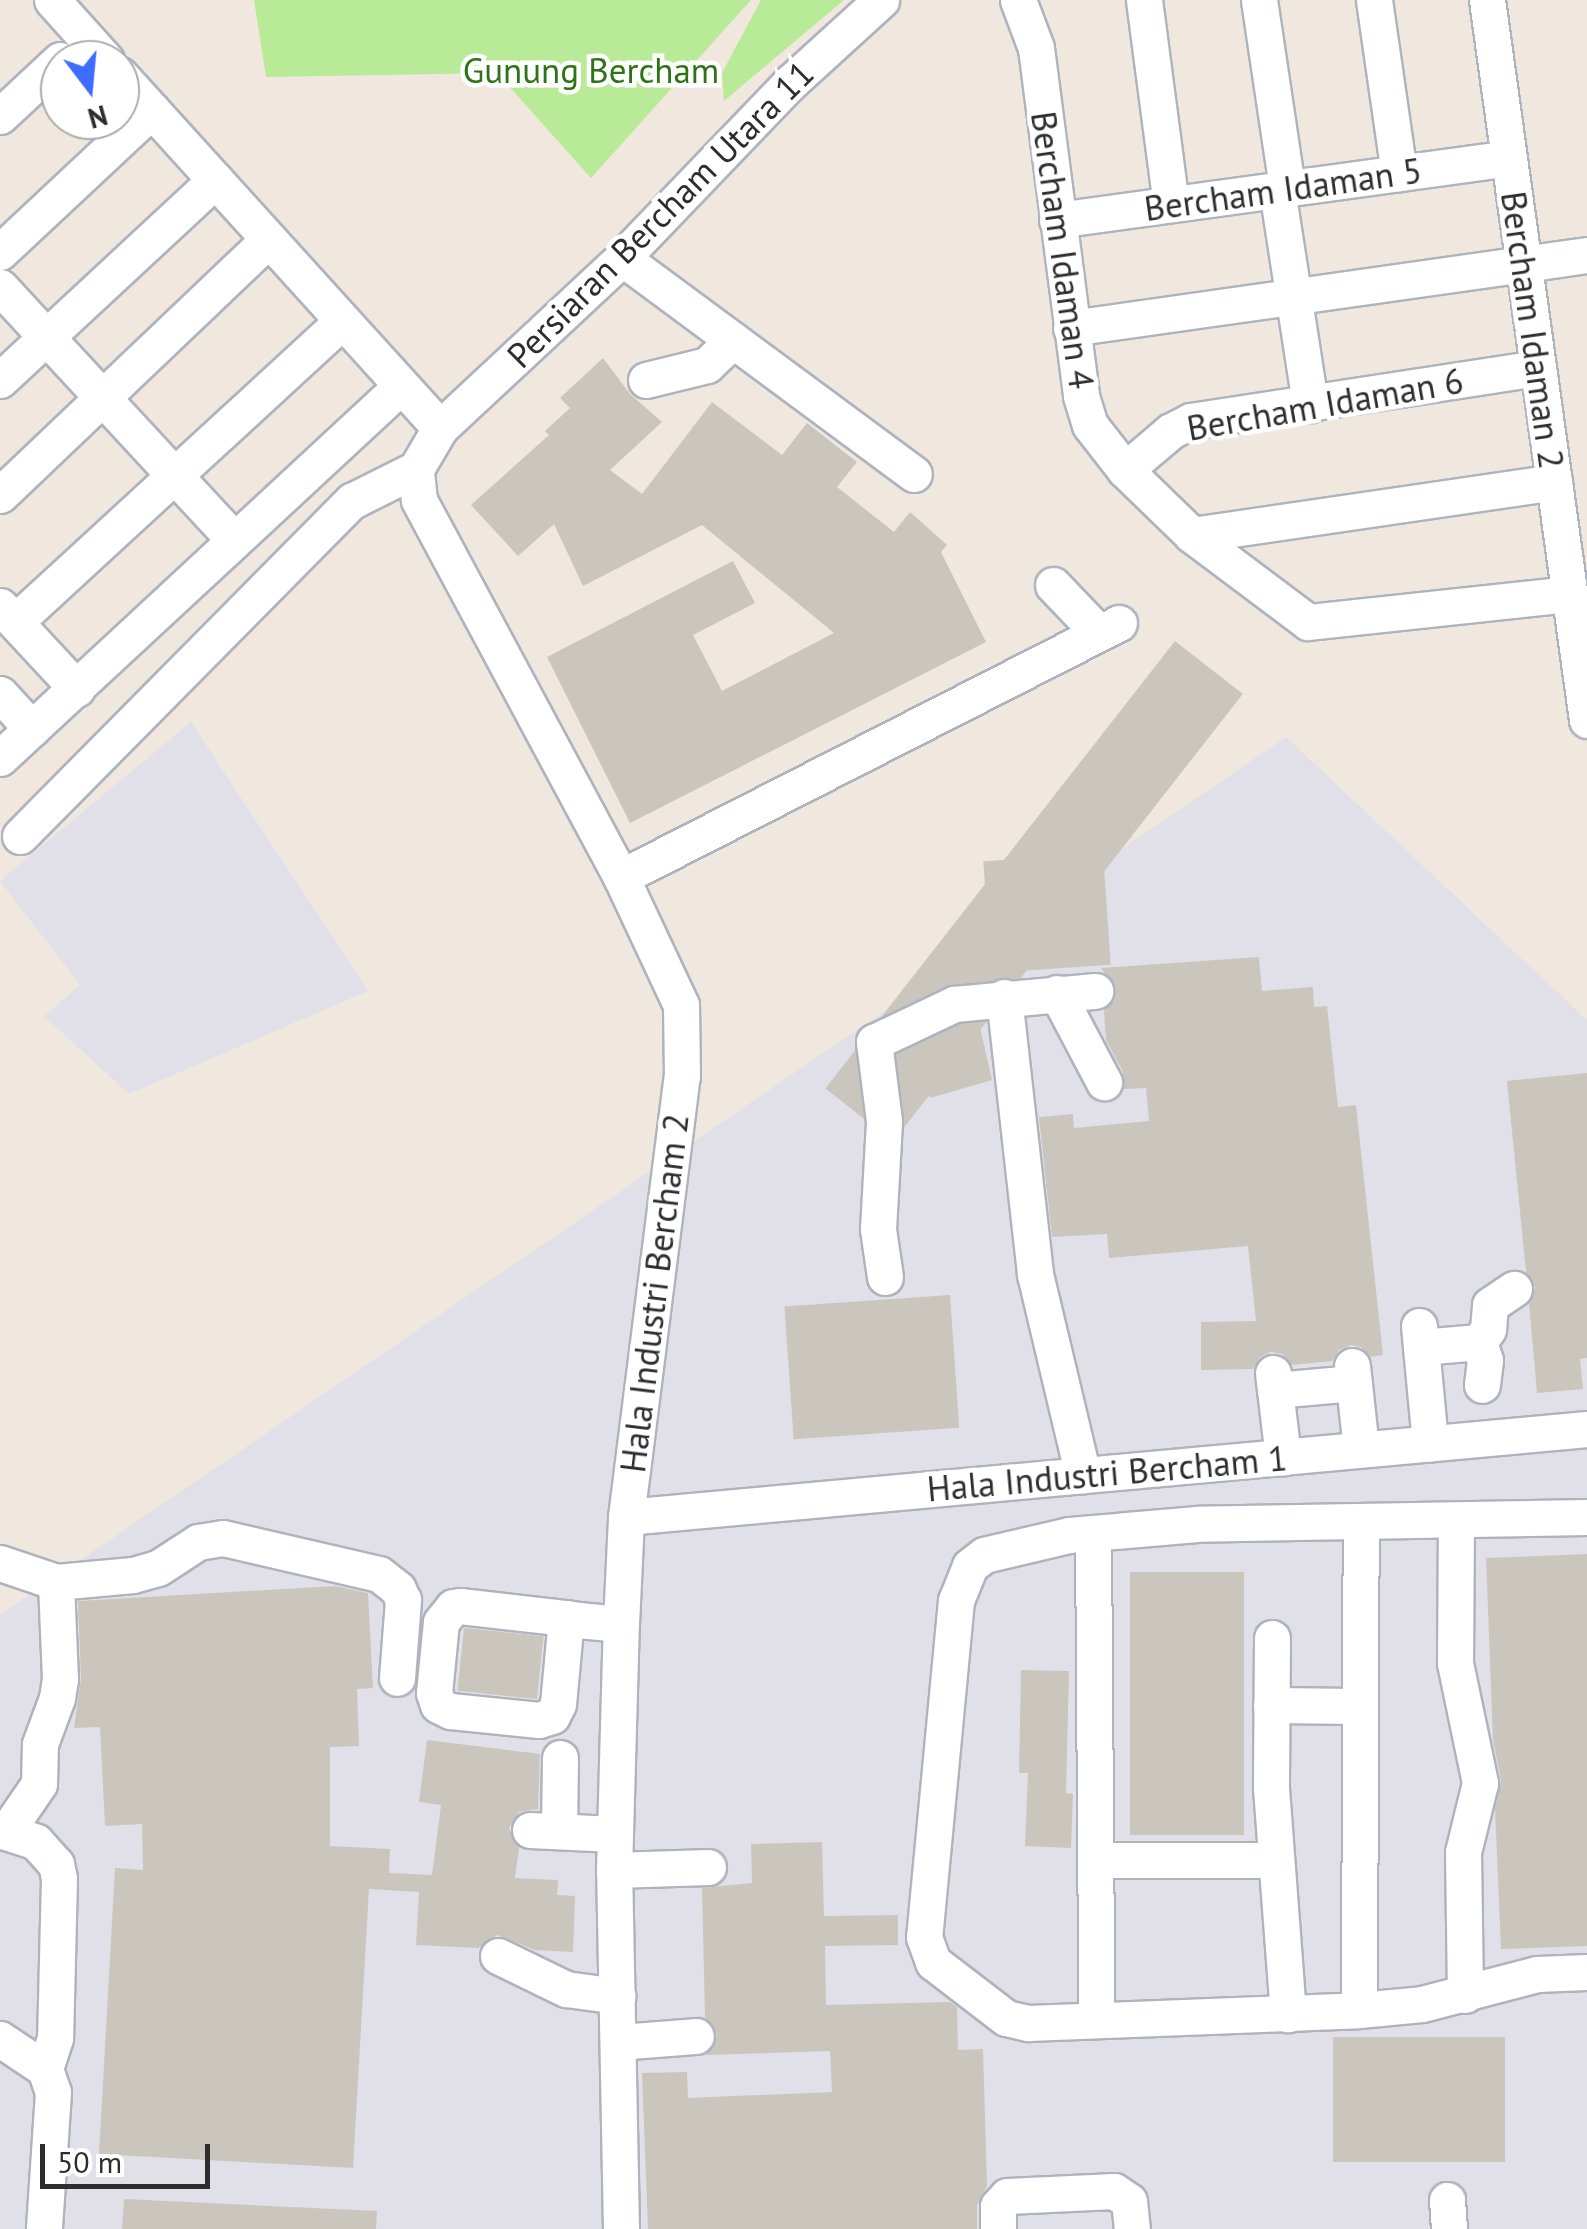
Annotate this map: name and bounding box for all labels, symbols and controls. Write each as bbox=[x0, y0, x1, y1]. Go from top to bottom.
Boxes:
north arrow bbox=[40, 40, 140, 140]
park label: Gunung Bercham bbox=[463, 49, 719, 91]
street label: Persiaran Bercham Utara 11 bbox=[498, 52, 822, 376]
text: N bbox=[84, 97, 112, 138]
street label: Bercham Idaman 4 bbox=[1023, 108, 1103, 392]
street label: Bercham Idaman 5 bbox=[1141, 149, 1425, 229]
street label: Bercham Idaman 2 bbox=[1493, 188, 1573, 472]
street label: Bercham Idaman 6 bbox=[1184, 359, 1466, 449]
street label: Hala Industri Bercham 2 bbox=[611, 1111, 697, 1475]
street label: Hala Industri Bercham 1 bbox=[925, 1436, 1289, 1510]
scale bar bbox=[45, 2124, 215, 2186]
text: 50 m bbox=[57, 2142, 122, 2181]

